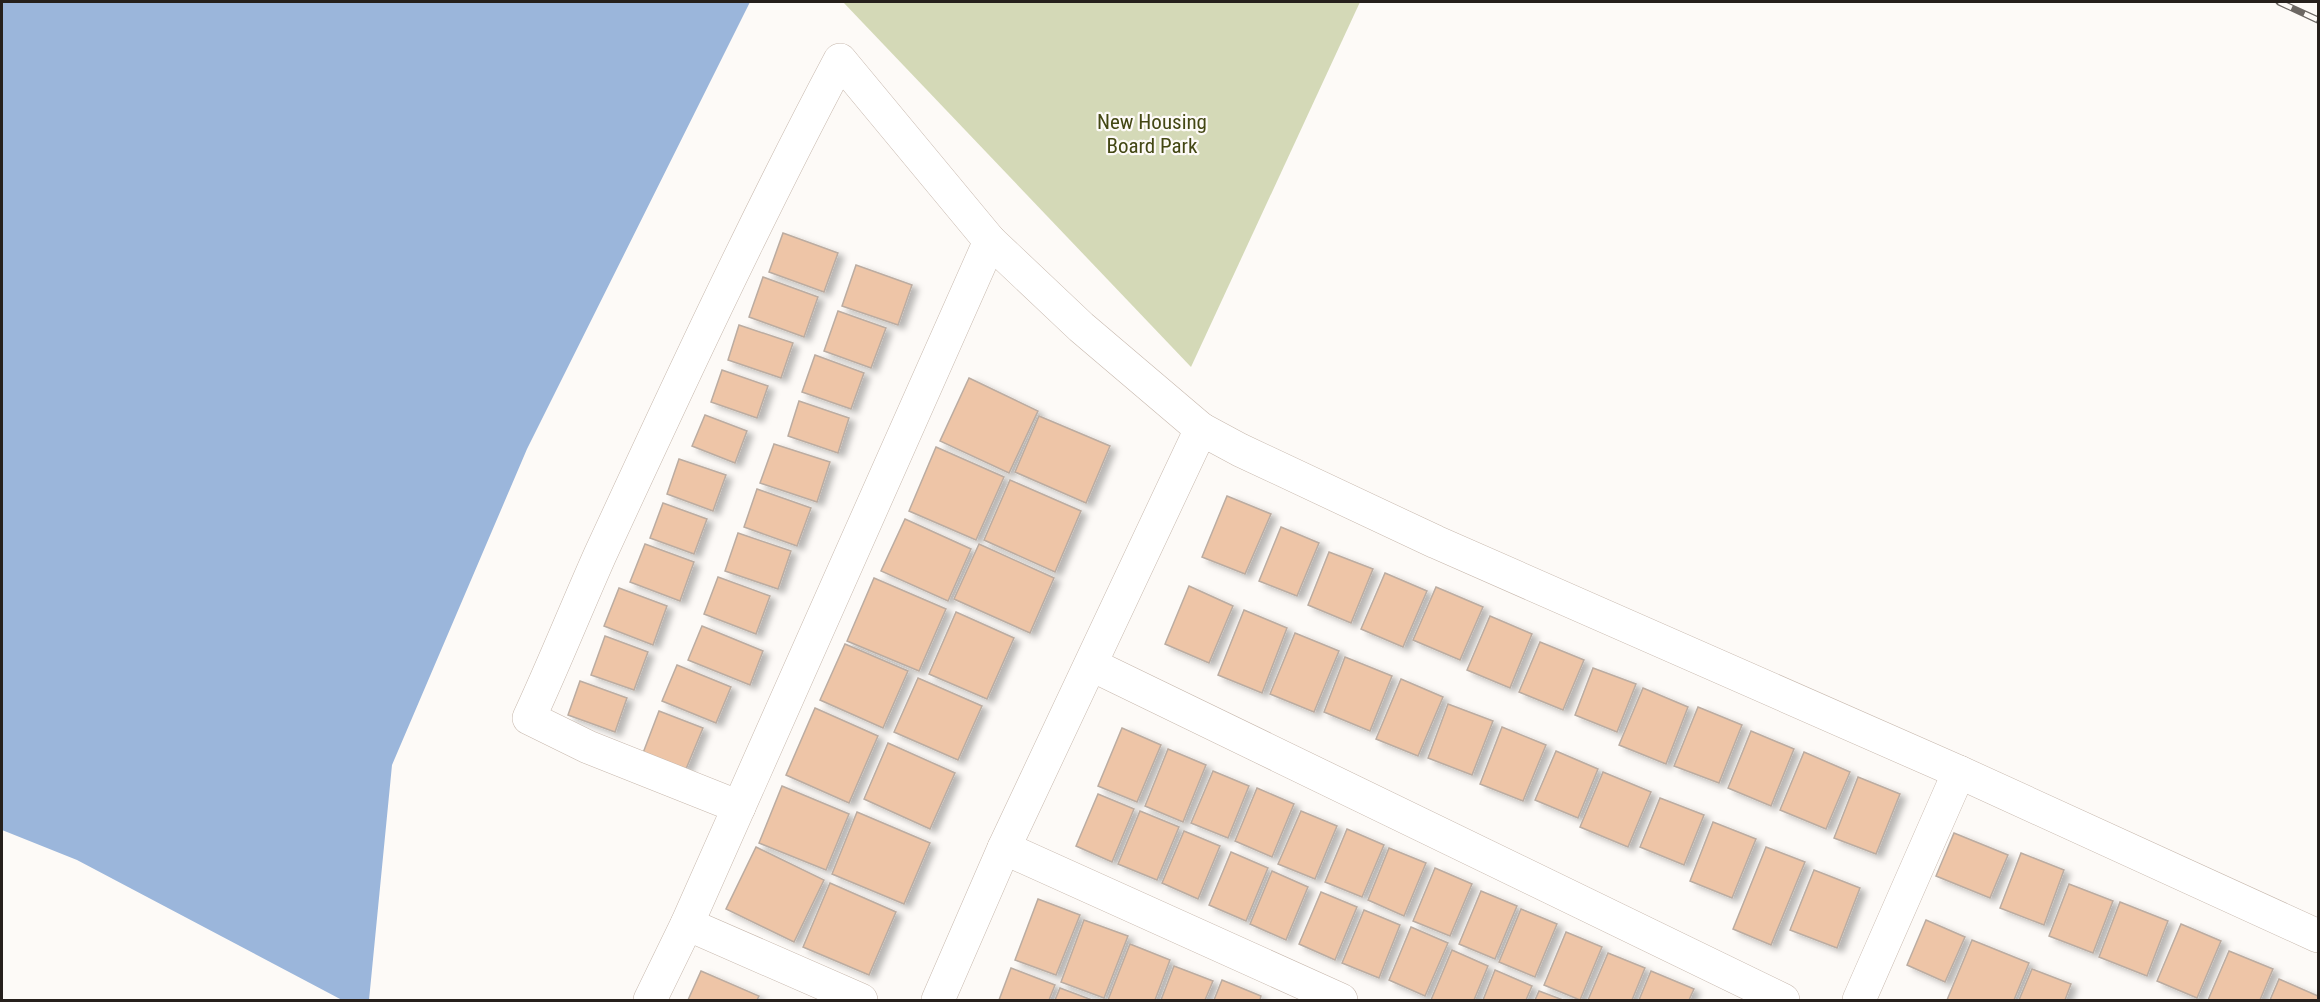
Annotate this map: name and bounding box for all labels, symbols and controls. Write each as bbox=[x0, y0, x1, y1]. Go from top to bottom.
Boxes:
park label: New Housing Board Park bbox=[1097, 110, 1207, 158]

